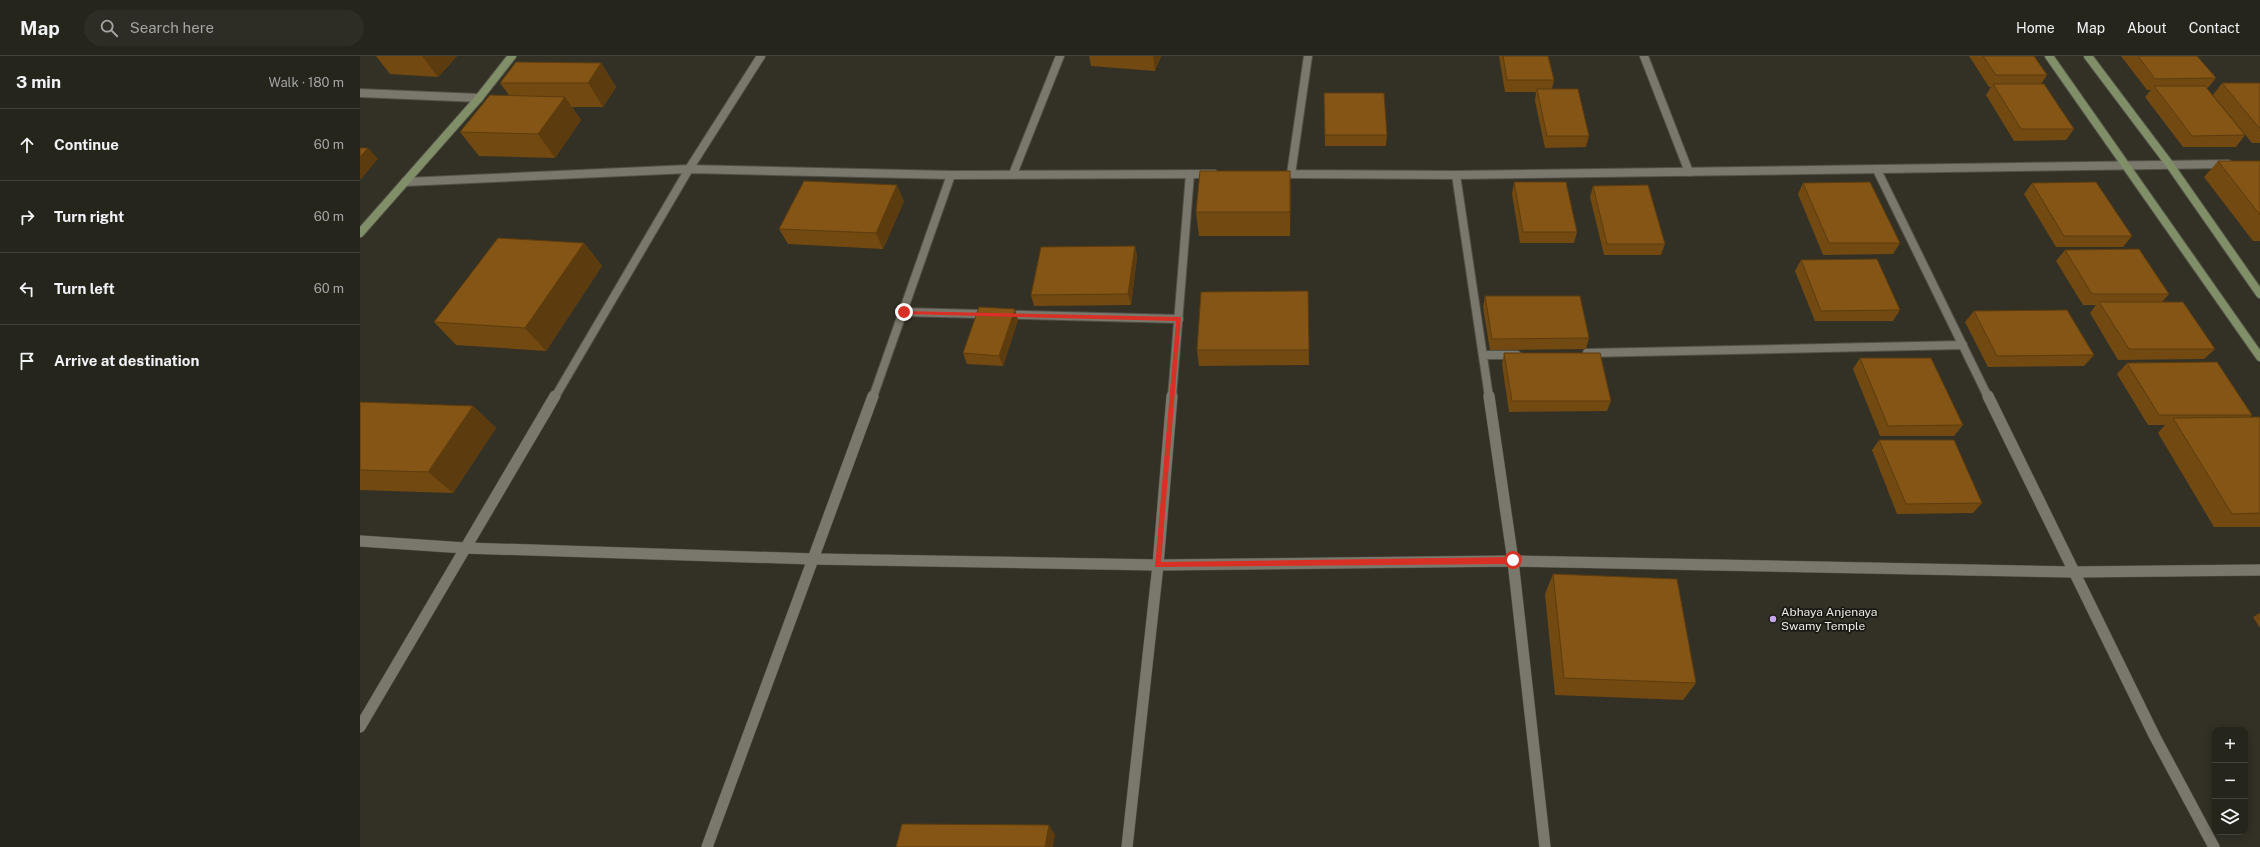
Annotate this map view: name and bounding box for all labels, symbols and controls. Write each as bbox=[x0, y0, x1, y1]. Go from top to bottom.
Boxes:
search box bbox=[84, 10, 364, 46]
text: Map bbox=[20, 17, 60, 39]
icon: search bbox=[98, 17, 120, 39]
text: Search here bbox=[130, 19, 214, 36]
text: Home bbox=[2016, 20, 2055, 36]
text: Map bbox=[2077, 20, 2105, 36]
text: About bbox=[2127, 20, 2167, 36]
text: Contact bbox=[2189, 20, 2240, 36]
text: 3 min bbox=[16, 72, 61, 92]
text: Walk · 180 m bbox=[269, 75, 344, 90]
icon: ahead bbox=[16, 134, 38, 156]
text: Continue bbox=[54, 136, 119, 153]
text: 60 m bbox=[314, 137, 344, 152]
icon: right bbox=[16, 206, 38, 228]
text: Turn right bbox=[54, 208, 124, 225]
text: 60 m bbox=[314, 209, 344, 224]
icon: left bbox=[16, 278, 38, 300]
text: Turn left bbox=[54, 280, 115, 297]
text: 60 m bbox=[314, 281, 344, 296]
route end bbox=[895, 303, 913, 321]
icon: arrive bbox=[16, 350, 38, 372]
text: Arrive at destination bbox=[54, 352, 199, 369]
route start bbox=[1504, 551, 1522, 569]
place label: Abhaya Anjenaya Swamy Temple bbox=[1781, 605, 1878, 633]
marker: Abhaya Anjenaya Swamy Temple bbox=[1768, 614, 1778, 624]
map controls bbox=[2212, 727, 2248, 835]
button: + bbox=[2212, 727, 2248, 763]
button: − bbox=[2212, 763, 2248, 799]
button: layers bbox=[2212, 799, 2248, 835]

